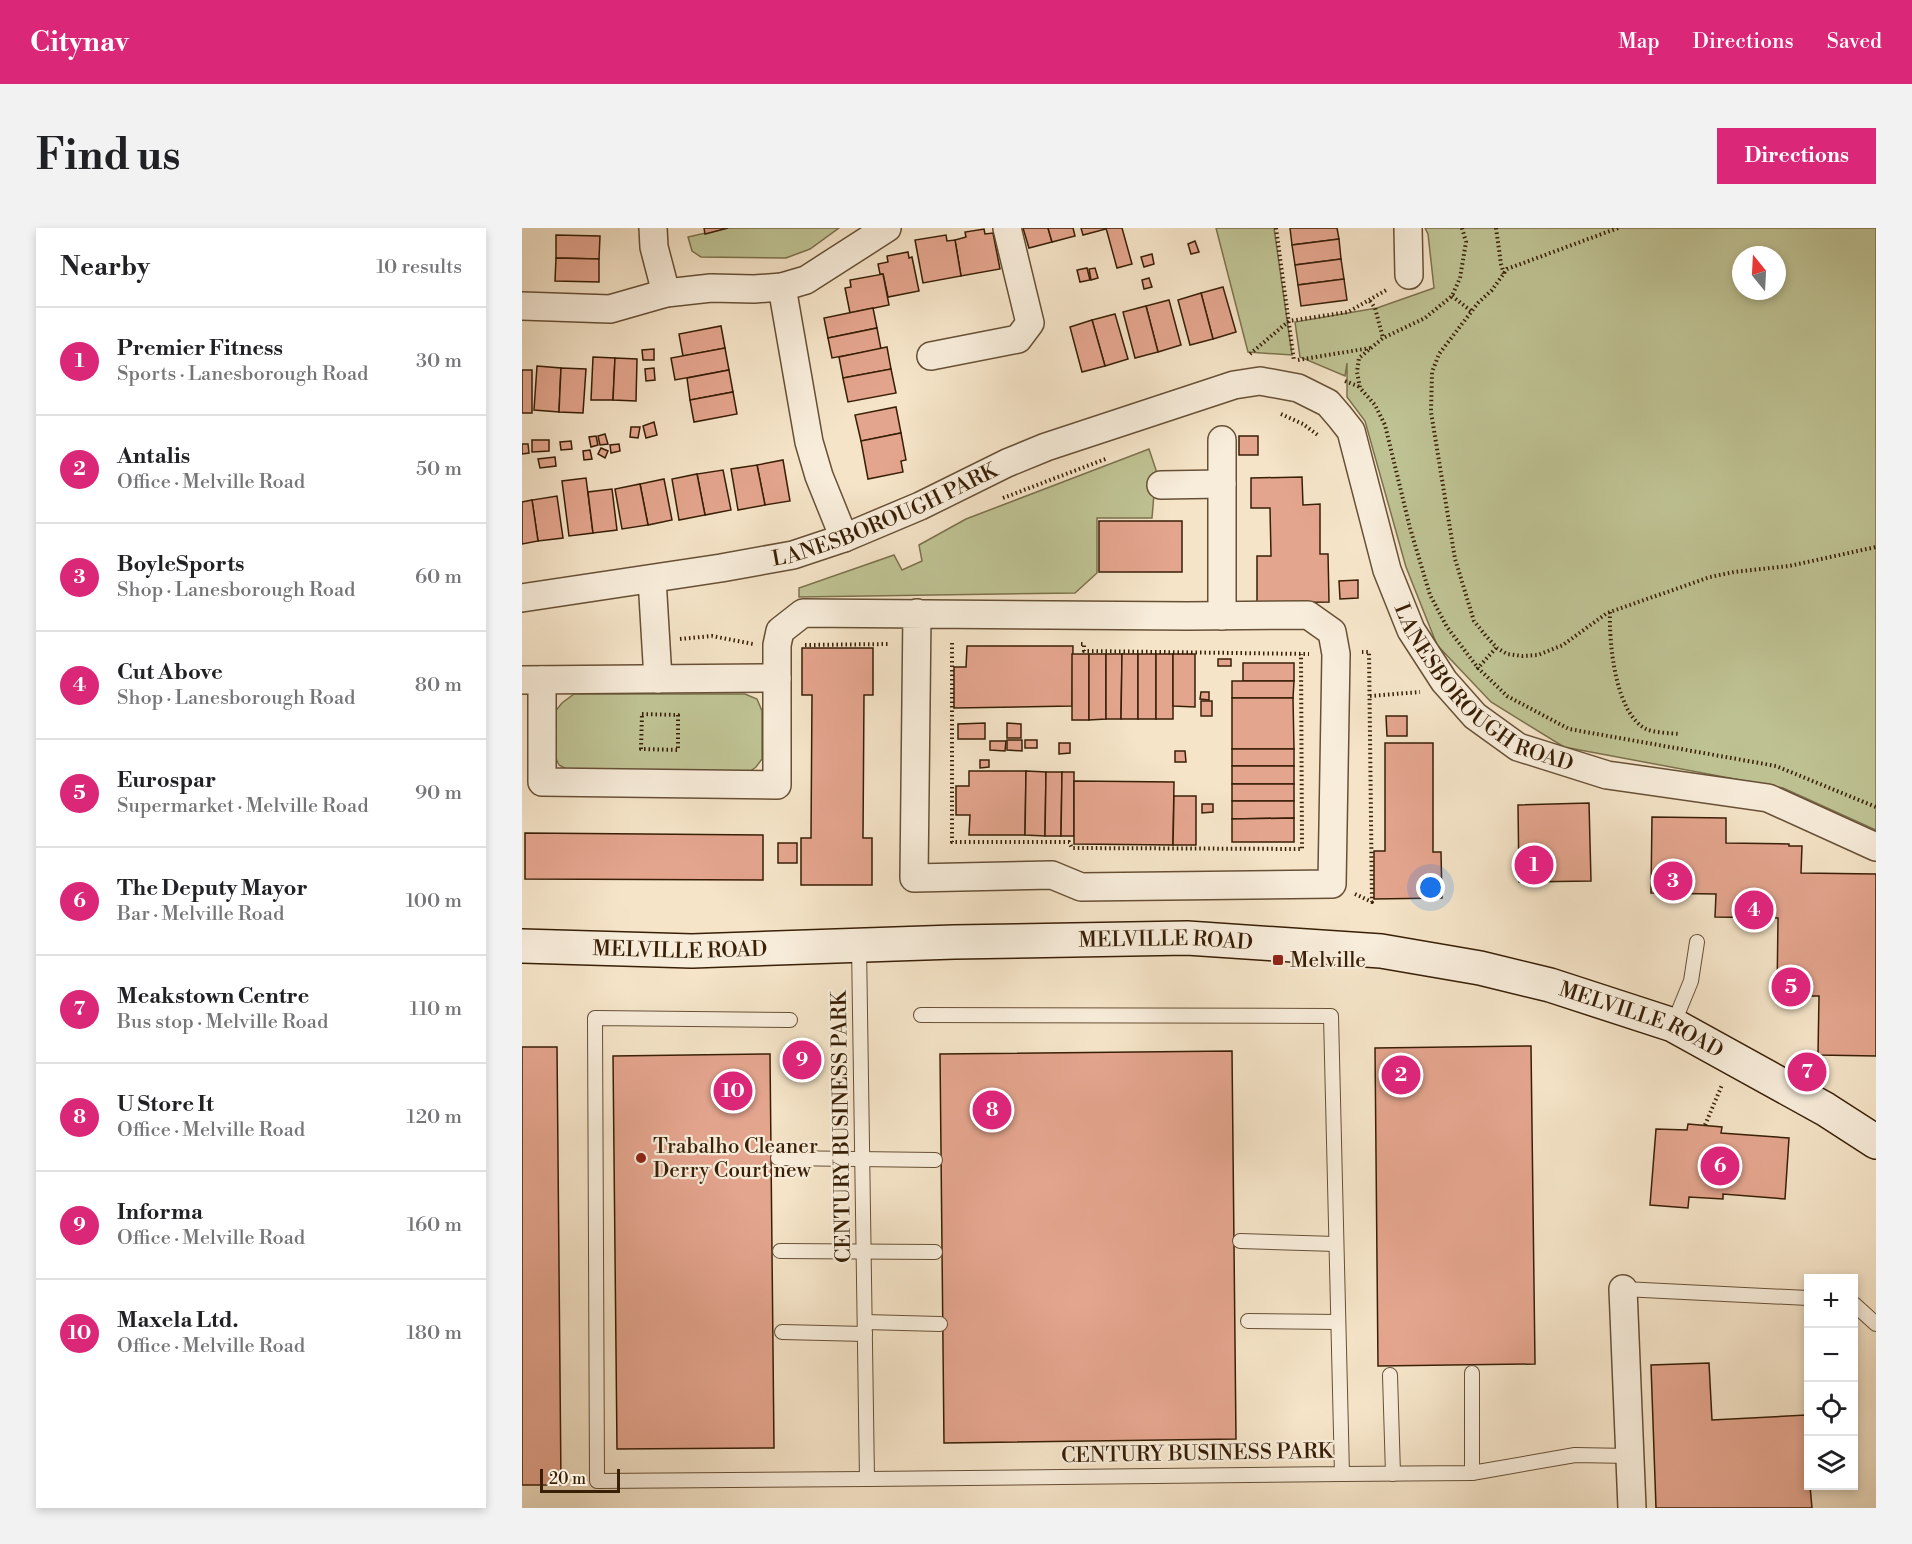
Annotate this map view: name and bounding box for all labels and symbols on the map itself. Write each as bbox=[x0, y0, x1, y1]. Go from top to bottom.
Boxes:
north arrow bbox=[1732, 246, 1786, 300]
street label: LANESBOROUGH PARK bbox=[770, 457, 1003, 573]
street label: LANESBOROUGH ROAD bbox=[1388, 600, 1577, 778]
pin: 1 bbox=[1514, 842, 1554, 888]
pin: 3 bbox=[1654, 858, 1692, 904]
your location bbox=[1416, 873, 1445, 902]
pin: 4 bbox=[1734, 888, 1774, 932]
street label: MELVILLE ROAD bbox=[1078, 926, 1254, 956]
street label: MELVILLE ROAD bbox=[592, 936, 768, 965]
place label: Melville bbox=[1290, 948, 1366, 974]
marker: Melville bbox=[1271, 953, 1285, 967]
pin: 5 bbox=[1772, 964, 1810, 1010]
street label: MELVILLE ROAD bbox=[1556, 977, 1728, 1064]
street label: CENTURY BUSINESS PARK bbox=[827, 989, 857, 1263]
pin: 9 bbox=[782, 1038, 822, 1082]
pin: 7 bbox=[1788, 1050, 1826, 1094]
pin: 2 bbox=[1382, 1052, 1420, 1098]
pin: 10 bbox=[714, 1068, 752, 1114]
pin: 8 bbox=[972, 1088, 1012, 1132]
place label: Trabalho Cleaner Derry Court new bbox=[653, 1134, 818, 1184]
pin: 6 bbox=[1700, 1144, 1740, 1188]
marker: Trabalho Cleaner Derry Court new bbox=[634, 1151, 648, 1165]
street label: CENTURY BUSINESS PARK bbox=[1061, 1439, 1335, 1469]
scale bar bbox=[540, 1466, 620, 1494]

